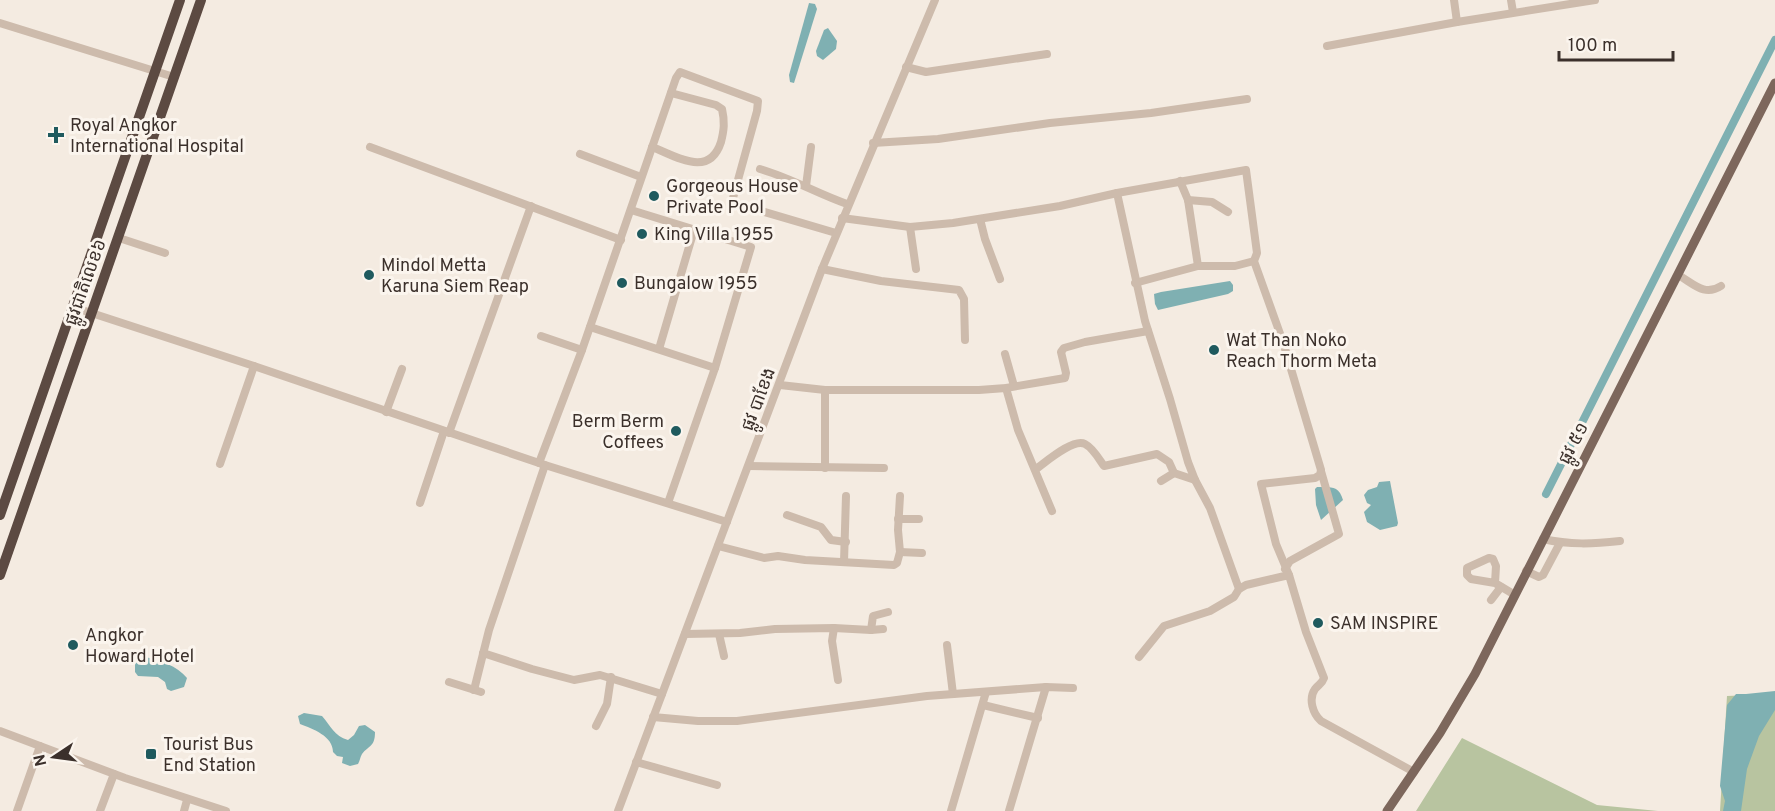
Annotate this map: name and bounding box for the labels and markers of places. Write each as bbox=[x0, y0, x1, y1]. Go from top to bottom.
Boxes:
place label: Royal Angkor International Hospital bbox=[70, 115, 244, 159]
marker: Royal Angkor International Hospital bbox=[47, 126, 65, 144]
place label: Gorgeous House Private Pool bbox=[666, 176, 799, 220]
marker: Gorgeous House Private Pool bbox=[647, 189, 661, 203]
place label: King Villa 1955 bbox=[654, 224, 774, 247]
marker: King Villa 1955 bbox=[635, 227, 649, 241]
place label: Mindol Metta Karuna Siem Reap bbox=[381, 255, 529, 299]
marker: Mindol Metta Karuna Siem Reap bbox=[362, 268, 376, 282]
place label: Bungalow 1955 bbox=[634, 273, 758, 296]
marker: Bungalow 1955 bbox=[615, 276, 629, 290]
place label: Wat Than Noko Reach Thorm Meta bbox=[1226, 330, 1377, 374]
marker: Wat Than Noko Reach Thorm Meta bbox=[1207, 343, 1221, 357]
place label: Berm Berm Coffees bbox=[572, 411, 664, 455]
marker: Berm Berm Coffees bbox=[669, 424, 683, 438]
place label: SAM INSPIRE bbox=[1330, 613, 1438, 636]
marker: SAM INSPIRE bbox=[1311, 616, 1325, 630]
place label: Angkor Howard Hotel bbox=[85, 625, 194, 669]
marker: Angkor Howard Hotel bbox=[66, 638, 80, 652]
place label: Tourist Bus End Station bbox=[163, 734, 256, 778]
marker: Tourist Bus End Station bbox=[144, 747, 158, 761]

